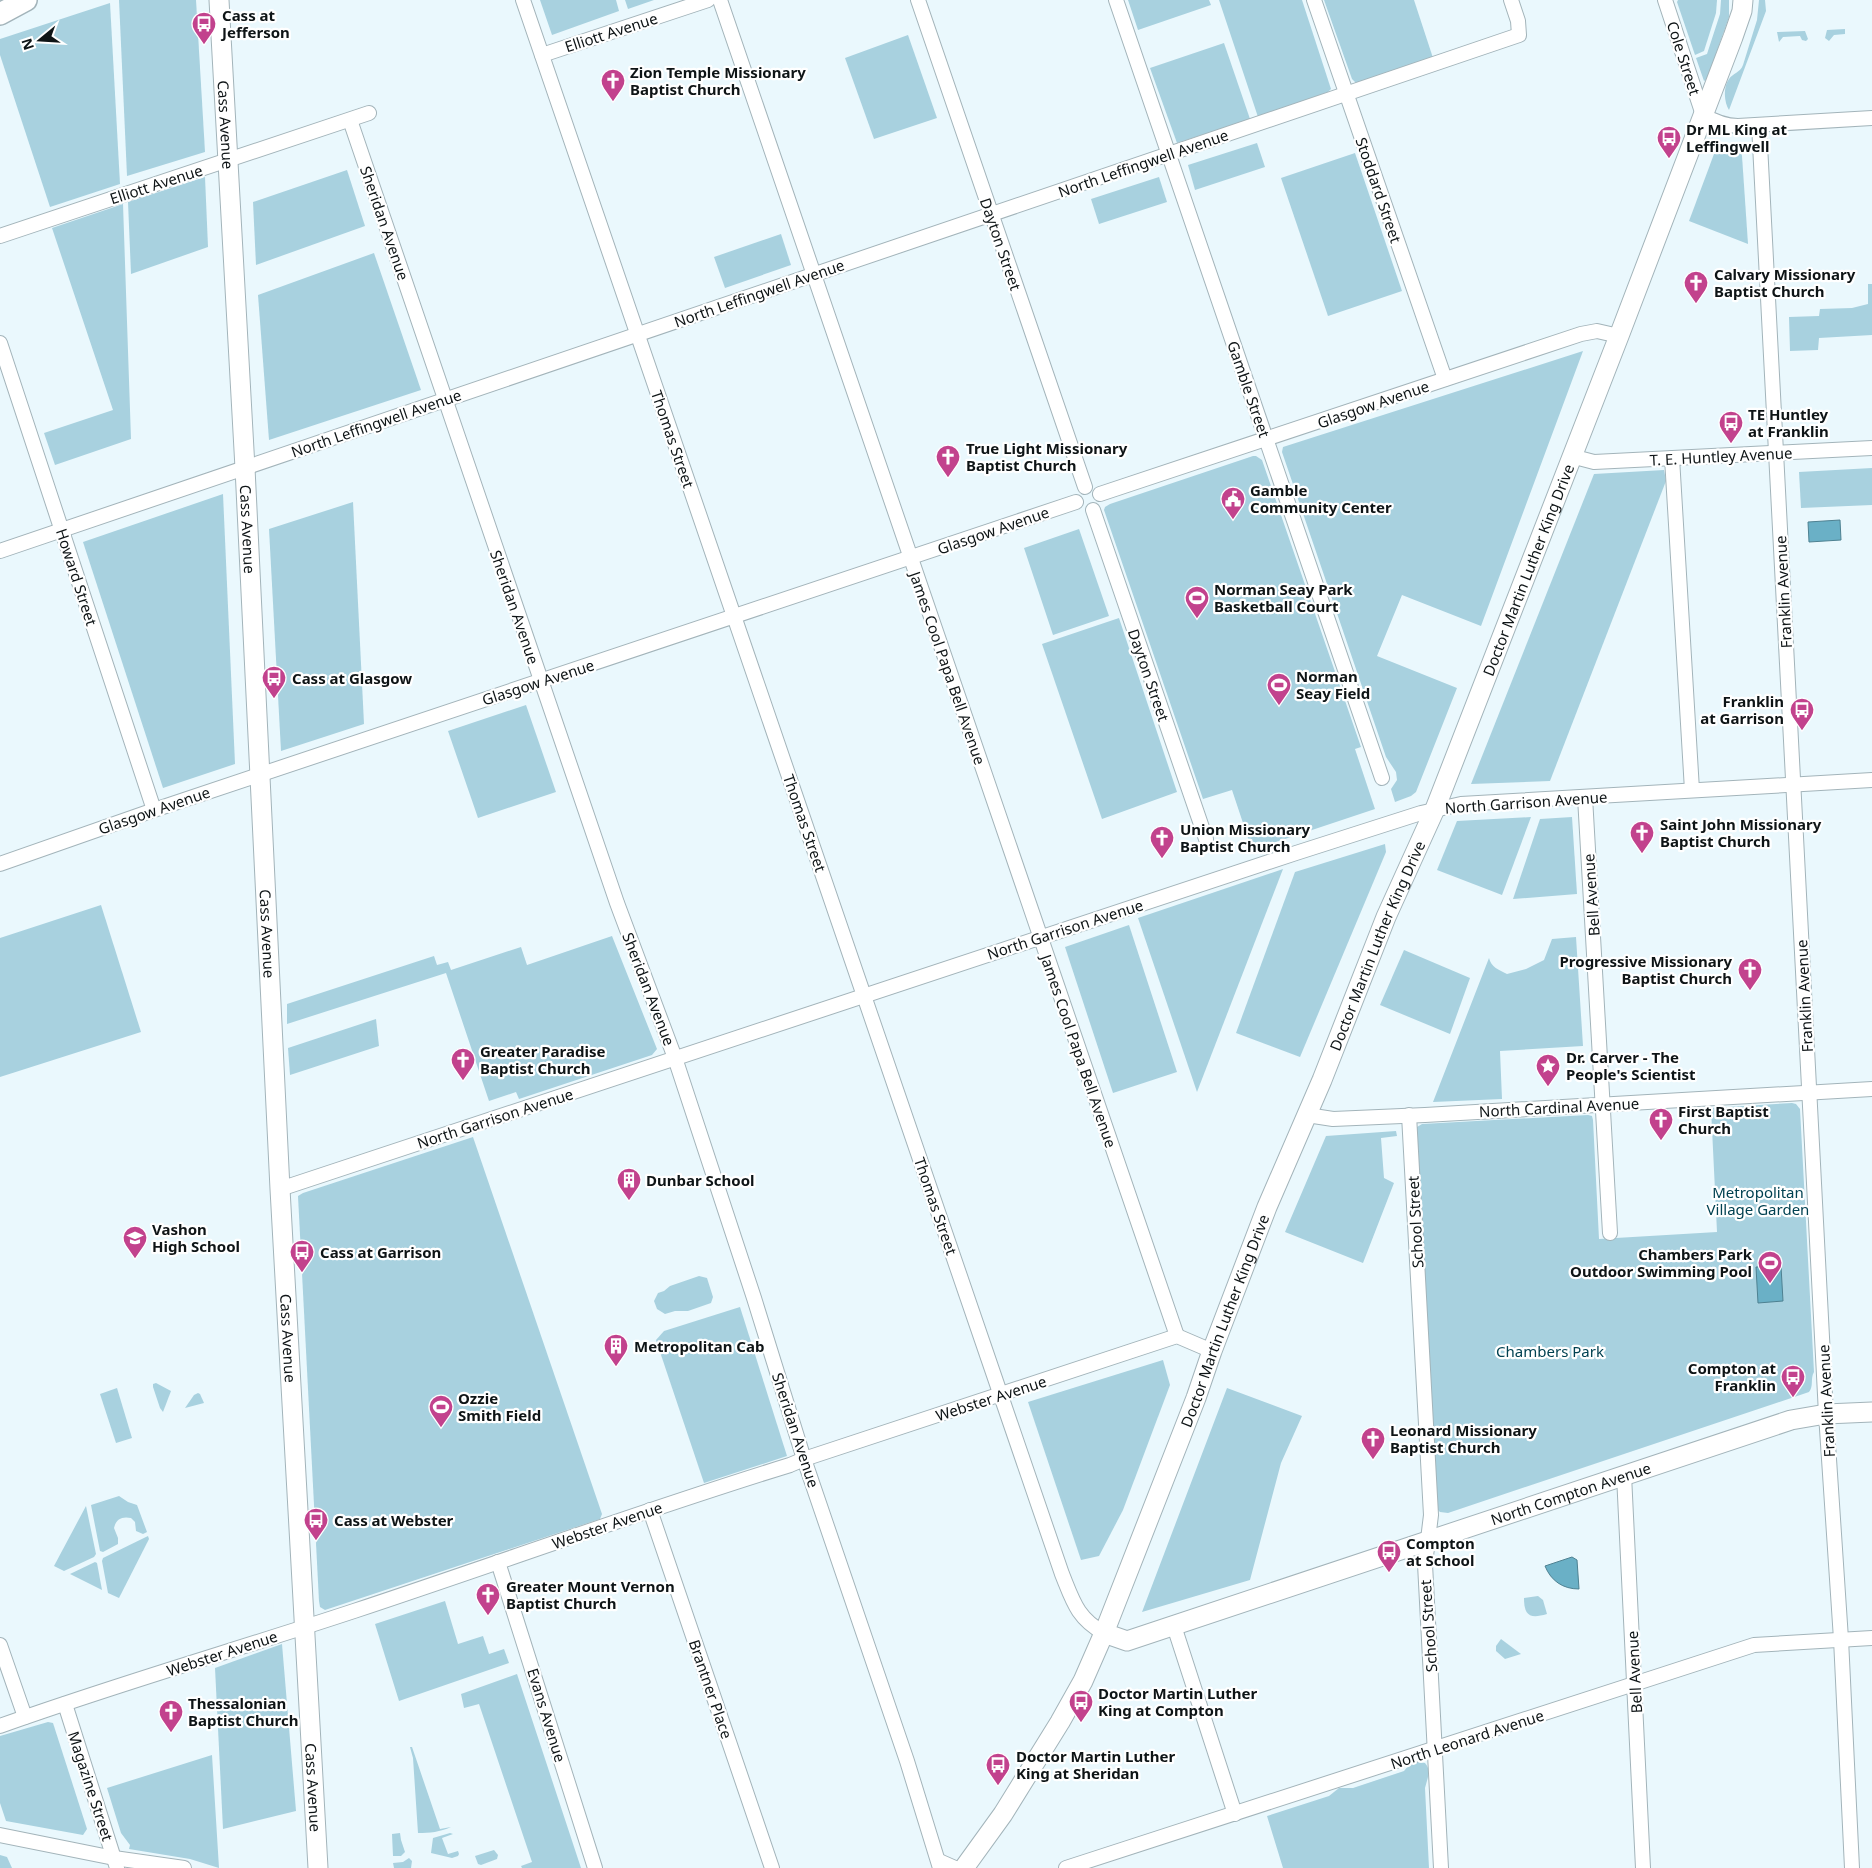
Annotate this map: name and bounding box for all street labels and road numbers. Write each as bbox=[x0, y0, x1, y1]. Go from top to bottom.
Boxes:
street label: Elliott Avenue bbox=[562, 8, 660, 56]
street label: Cole Street bbox=[1663, 18, 1706, 98]
street label: Cass Avenue bbox=[213, 80, 238, 170]
street label: North Leffingwell Avenue bbox=[1055, 124, 1231, 202]
street label: Stoddard Street bbox=[1352, 135, 1407, 246]
street label: Elliott Avenue bbox=[107, 160, 205, 208]
street label: Sheridan Avenue bbox=[356, 163, 414, 283]
street label: Dayton Street bbox=[976, 195, 1026, 293]
street label: North Leffingwell Avenue bbox=[671, 254, 847, 332]
street label: Gamble Street bbox=[1223, 338, 1275, 440]
street label: Glasgow Avenue bbox=[1315, 376, 1431, 432]
street label: North Leffingwell Avenue bbox=[288, 384, 464, 462]
street label: Thomas Street bbox=[647, 387, 699, 491]
street label: T. E. Huntley Avenue bbox=[1649, 442, 1793, 470]
street label: Doctor Martin Luther King Drive bbox=[1478, 461, 1578, 679]
street label: Cass Avenue bbox=[236, 484, 260, 574]
street label: Glasgow Avenue bbox=[935, 502, 1051, 558]
street label: Howard Street bbox=[52, 526, 102, 629]
street label: Franklin Avenue bbox=[1770, 535, 1796, 649]
street label: Sheridan Avenue bbox=[486, 547, 544, 667]
street label: James Cool Papa Bell Avenue bbox=[905, 567, 991, 767]
street label: Dayton Street bbox=[1124, 626, 1174, 724]
street label: Glasgow Avenue bbox=[479, 654, 597, 710]
street label: Thomas Street bbox=[779, 771, 831, 875]
street label: Glasgow Avenue bbox=[96, 782, 212, 838]
street label: North Garrison Avenue bbox=[1444, 786, 1608, 818]
street label: Doctor Martin Luther King Drive bbox=[1325, 837, 1429, 1054]
street label: Bell Avenue bbox=[1578, 853, 1604, 937]
street label: Cass Avenue bbox=[255, 889, 280, 979]
street label: North Garrison Avenue bbox=[984, 894, 1146, 964]
street label: Sheridan Avenue bbox=[618, 930, 680, 1048]
street label: Franklin Avenue bbox=[1791, 939, 1817, 1053]
street label: James Cool Papa Bell Avenue bbox=[1036, 950, 1122, 1150]
street label: North Garrison Avenue bbox=[414, 1083, 576, 1153]
street label: North Cardinal Avenue bbox=[1478, 1093, 1640, 1121]
street label: Thomas Street bbox=[910, 1154, 962, 1258]
street label: School Street bbox=[1403, 1175, 1427, 1269]
street label: Doctor Martin Luther King Drive bbox=[1176, 1211, 1273, 1430]
street label: Cass Avenue bbox=[276, 1293, 301, 1383]
street label: Franklin Avenue bbox=[1813, 1344, 1839, 1458]
street label: Sheridan Avenue bbox=[768, 1370, 824, 1490]
street label: Webster Avenue bbox=[933, 1371, 1049, 1425]
street label: North Compton Avenue bbox=[1488, 1457, 1653, 1529]
street label: Webster Avenue bbox=[549, 1497, 665, 1553]
street label: School Street bbox=[1415, 1579, 1441, 1673]
street label: Webster Avenue bbox=[164, 1626, 280, 1680]
street label: Bell Avenue bbox=[1622, 1630, 1646, 1714]
street label: Brantner Place bbox=[685, 1637, 737, 1741]
street label: Evans Avenue bbox=[523, 1666, 571, 1764]
street label: North Leonard Avenue bbox=[1388, 1705, 1546, 1773]
street label: Magazine Street bbox=[64, 1729, 118, 1844]
street label: Cass Avenue bbox=[301, 1743, 326, 1832]

